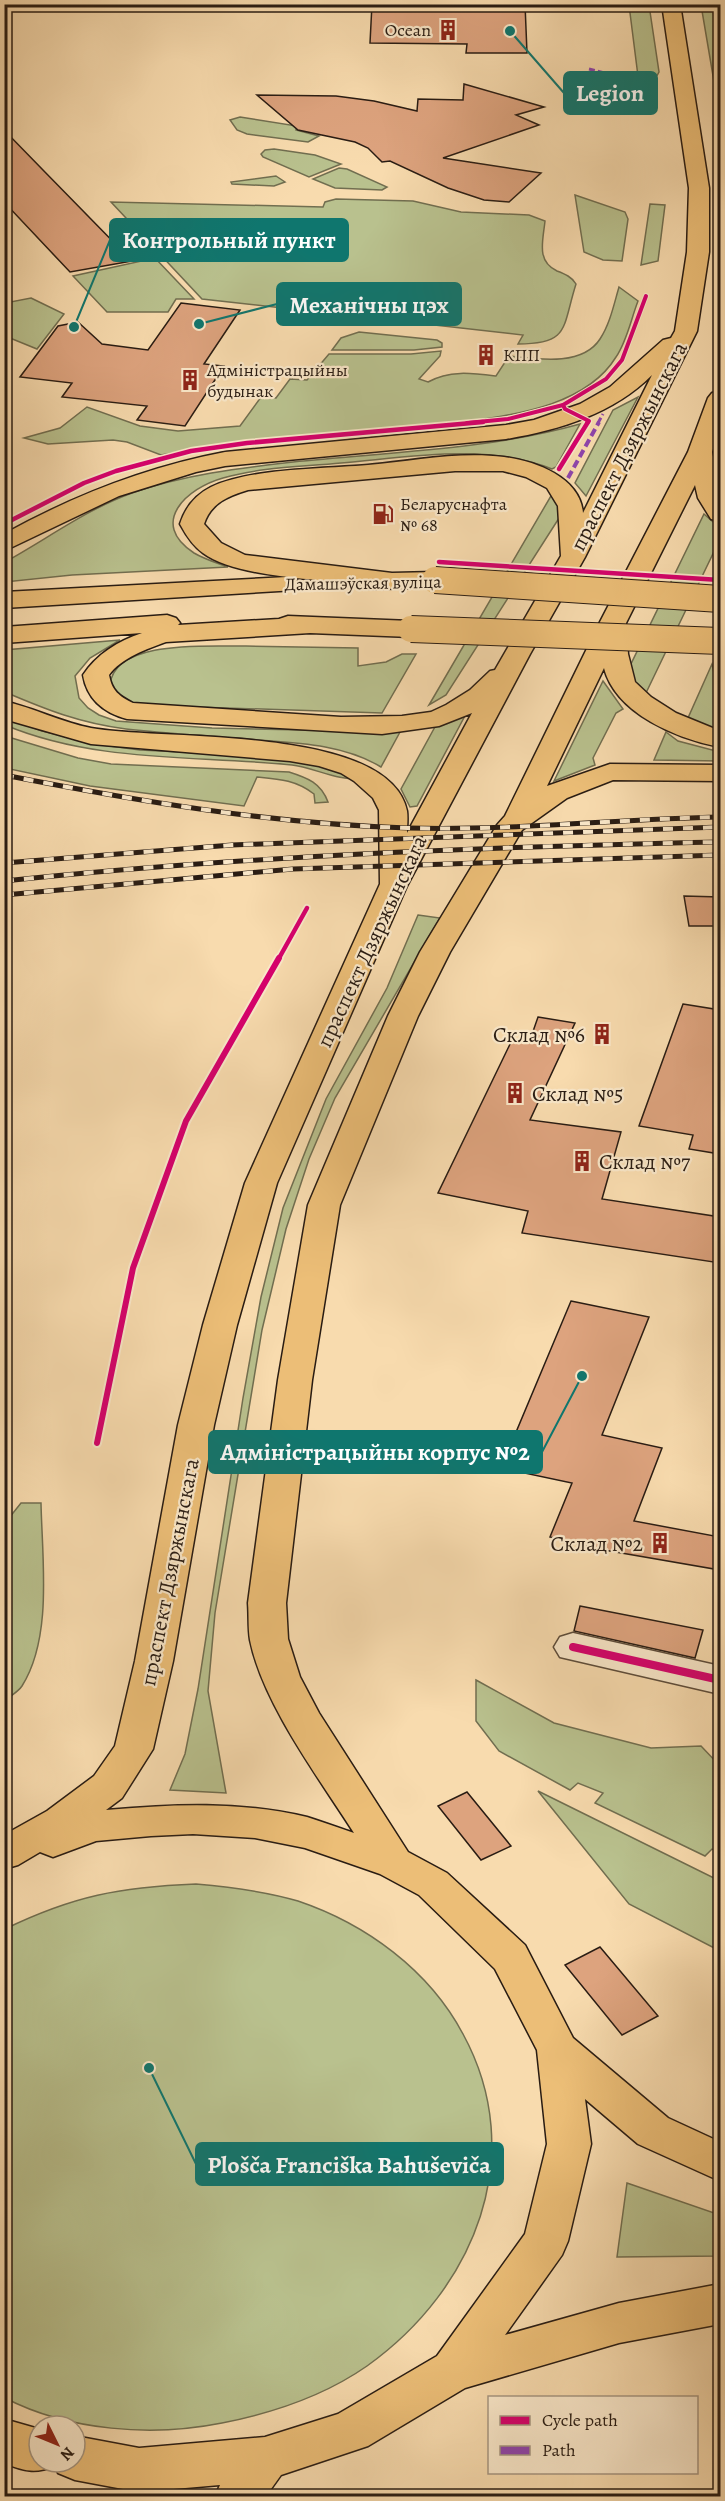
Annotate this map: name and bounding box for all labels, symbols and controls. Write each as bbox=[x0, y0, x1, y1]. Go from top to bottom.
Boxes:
place label: Ocean bbox=[385, 18, 431, 42]
building icon: Ocean bbox=[436, 18, 460, 42]
callout: Legion bbox=[564, 72, 657, 114]
text: Legion bbox=[576, 77, 645, 109]
callout: Контрольный пункт bbox=[110, 219, 348, 261]
text: Контрольный пункт bbox=[122, 224, 336, 256]
callout: Механічны цэх bbox=[277, 283, 461, 325]
text: Механічны цэх bbox=[289, 289, 449, 321]
street label: праспект Дзяржынскага bbox=[563, 336, 695, 556]
building icon: КПП bbox=[474, 343, 498, 367]
place label: КПП bbox=[503, 343, 540, 367]
place label: Адміністрацыйны будынак bbox=[206, 358, 348, 403]
building icon: Адміністрацыйны будынак bbox=[178, 368, 202, 392]
place label: Беларуснафта № 68 bbox=[400, 492, 508, 537]
fuel station icon: Беларуснафта № 68 bbox=[371, 502, 395, 526]
street label: Дамашэўская вуліца bbox=[284, 570, 442, 596]
street label: праспект Дзяржынскага bbox=[309, 830, 435, 1052]
place label: Склад №6 bbox=[493, 1020, 585, 1050]
building icon: Склад №6 bbox=[590, 1022, 614, 1046]
place label: Склад №5 bbox=[532, 1079, 623, 1109]
building icon: Склад №5 bbox=[503, 1081, 527, 1105]
place label: Склад №7 bbox=[599, 1147, 691, 1177]
building icon: Склад №7 bbox=[570, 1149, 594, 1173]
callout: Адміністрацыйны корпус №2 bbox=[209, 1431, 542, 1473]
text: Адміністрацыйны корпус №2 bbox=[219, 1436, 530, 1468]
street label: праспект Дзяржынскага bbox=[133, 1455, 207, 1688]
place label: Склад №2 bbox=[551, 1529, 643, 1559]
building icon: Склад №2 bbox=[648, 1531, 672, 1555]
callout: Plošča Franciška Bahuševiča bbox=[196, 2143, 503, 2185]
text: Plošča Franciška Bahuševiča bbox=[207, 2149, 491, 2181]
legend bbox=[488, 2396, 698, 2474]
text: Cycle path bbox=[542, 2408, 618, 2432]
north arrow bbox=[27, 2414, 87, 2474]
text: Path bbox=[542, 2438, 576, 2462]
text: N bbox=[55, 2442, 79, 2466]

